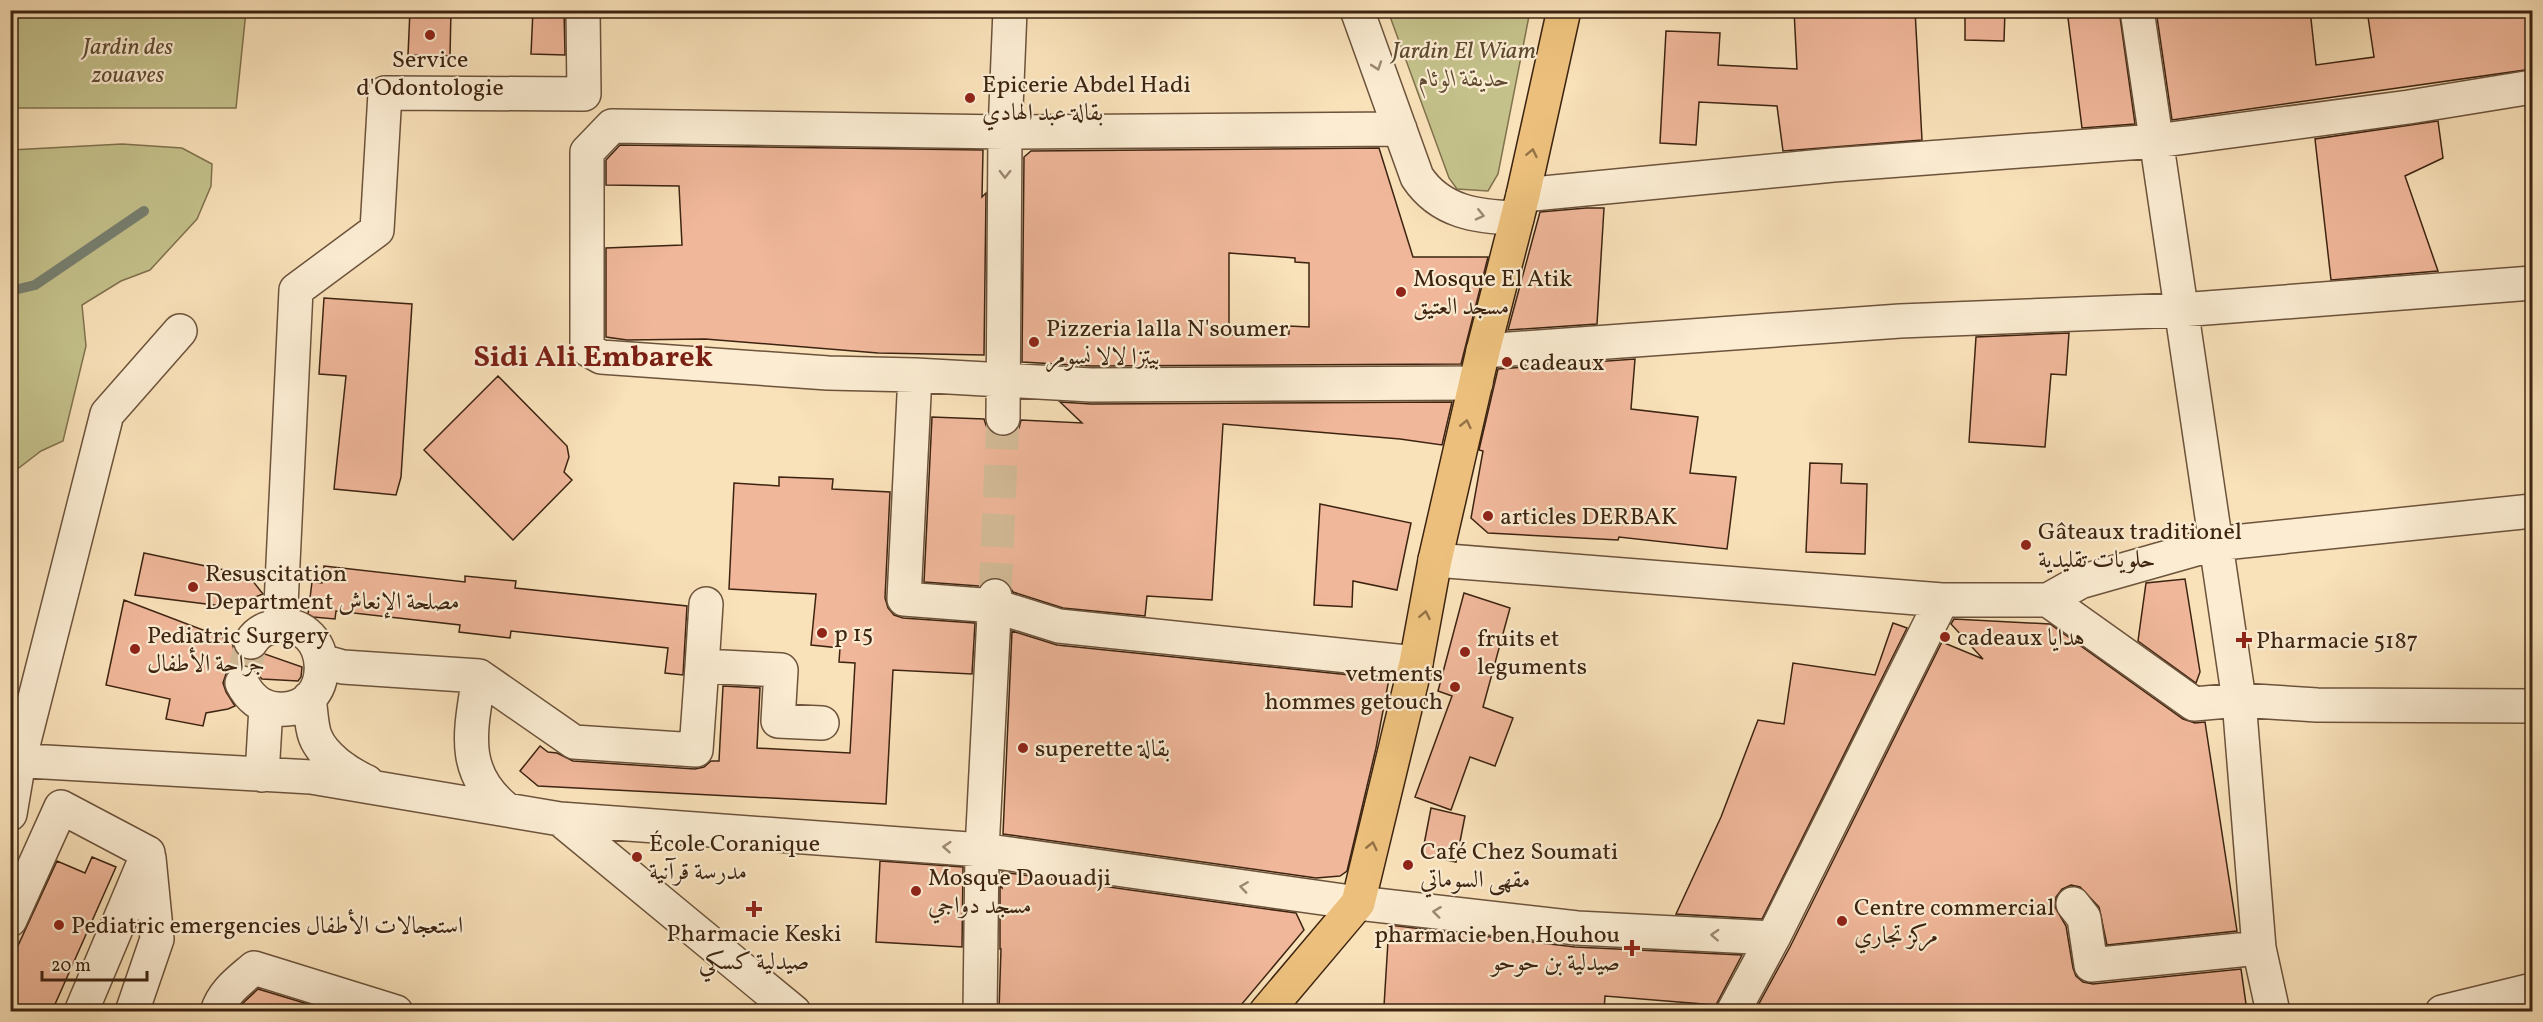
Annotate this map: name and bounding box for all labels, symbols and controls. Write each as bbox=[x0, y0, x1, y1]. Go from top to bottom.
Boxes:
marker: Service d'Odontologie bbox=[423, 28, 437, 42]
park label: Jardin des zouaves bbox=[81, 31, 173, 93]
park label: Jardin El Wiam حديقة الوئام bbox=[1390, 35, 1536, 99]
place label: Service d'Odontologie bbox=[356, 44, 504, 106]
one-way arrow bbox=[1369, 60, 1382, 71]
place label: Epicerie Abdel Hadi بقالة عبد الهادي bbox=[982, 69, 1191, 131]
marker: Epicerie Abdel Hadi بقالة عبد الهادي bbox=[963, 91, 977, 105]
one-way arrow bbox=[1525, 149, 1538, 159]
one-way arrow bbox=[999, 169, 1011, 178]
one-way arrow bbox=[1475, 207, 1485, 220]
place label: Mosque El Atik مسجد العتيق bbox=[1413, 263, 1572, 325]
marker: Mosque El Atik مسجد العتيق bbox=[1394, 285, 1408, 299]
place label: Pizzeria lalla N'soumer بيتزا لالا نسومر bbox=[1046, 313, 1289, 375]
marker: Pizzeria lalla N'soumer بيتزا لالا نسومر bbox=[1027, 335, 1041, 349]
district label: Sidi Ali Embarek bbox=[473, 337, 713, 379]
place label: cadeaux bbox=[1519, 347, 1605, 381]
marker: cadeaux bbox=[1500, 355, 1514, 369]
one-way arrow bbox=[1459, 420, 1472, 430]
place label: articles DERBAK bbox=[1500, 501, 1677, 535]
marker: articles DERBAK bbox=[1481, 509, 1495, 523]
place label: Gâteaux traditionel حلويات تقليدية bbox=[2038, 516, 2242, 578]
marker: Gâteaux traditionel حلويات تقليدية bbox=[2019, 538, 2033, 552]
place label: Resuscitation Department مصلحة الإنعاش bbox=[205, 558, 460, 620]
marker: Resuscitation Department مصلحة الإنعاش bbox=[186, 580, 200, 594]
one-way arrow bbox=[1418, 610, 1431, 620]
place label: p 15 bbox=[834, 618, 873, 652]
place label: Pediatric Surgery جراحة الأطفال bbox=[147, 620, 329, 682]
place label: cadeaux هدايا bbox=[1957, 622, 2085, 656]
place label: fruits et leguments bbox=[1477, 623, 1587, 685]
place label: Pharmacie 5187 bbox=[2256, 625, 2418, 659]
marker: p 15 bbox=[815, 626, 829, 640]
marker: cadeaux هدايا bbox=[1938, 630, 1952, 644]
marker: Pharmacie 5187 bbox=[2237, 633, 2251, 647]
marker: Pediatric Surgery جراحة الأطفال bbox=[128, 642, 142, 656]
marker: fruits et leguments bbox=[1458, 645, 1472, 659]
place label: vetments hommes getouch bbox=[1264, 658, 1443, 720]
marker: vetments hommes getouch bbox=[1448, 680, 1462, 694]
place label: superette بقالة bbox=[1035, 733, 1170, 767]
marker: superette بقالة bbox=[1016, 741, 1030, 755]
place label: École Coranique مدرسة قرآنية bbox=[649, 828, 820, 890]
place label: Café Chez Soumati مقهى السوماتي bbox=[1420, 836, 1618, 898]
one-way arrow bbox=[942, 841, 951, 854]
one-way arrow bbox=[1364, 841, 1377, 851]
marker: École Coranique مدرسة قرآنية bbox=[630, 850, 644, 864]
marker: Café Chez Soumati مقهى السوماتي bbox=[1401, 858, 1415, 872]
place label: Mosque Daouadji مسجد دواجي bbox=[928, 862, 1111, 924]
one-way arrow bbox=[1239, 881, 1248, 893]
marker: Mosque Daouadji مسجد دواجي bbox=[909, 884, 923, 898]
place label: Centre commercial مركز تجاري bbox=[1854, 892, 2055, 954]
marker: Pharmacie Keski صيدلية كسكي bbox=[747, 902, 761, 916]
one-way arrow bbox=[1433, 906, 1442, 919]
place label: Pediatric emergencies استعجالات الأطفال bbox=[71, 909, 463, 944]
marker: Centre commercial مركز تجاري bbox=[1835, 914, 1849, 928]
marker: Pediatric emergencies استعجالات الأطفال bbox=[52, 918, 66, 932]
place label: Pharmacie Keski صيدلية كسكي bbox=[667, 918, 841, 983]
place label: pharmacie ben Houhou صيدلية بن حوحو bbox=[1374, 919, 1620, 981]
one-way arrow bbox=[1711, 929, 1720, 942]
marker: pharmacie ben Houhou صيدلية بن حوحو bbox=[1625, 941, 1639, 955]
scale bar bbox=[42, 944, 147, 982]
text: 20 m bbox=[51, 954, 91, 979]

